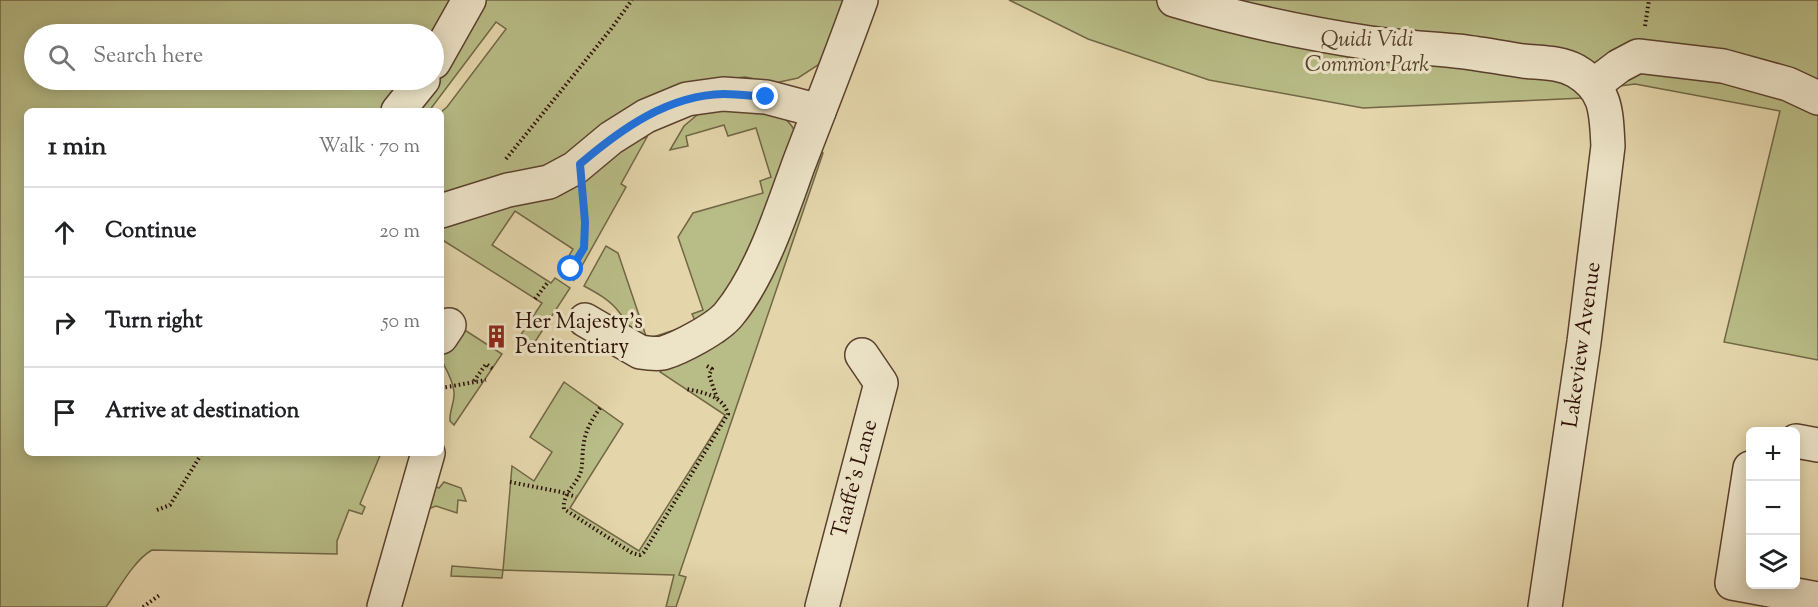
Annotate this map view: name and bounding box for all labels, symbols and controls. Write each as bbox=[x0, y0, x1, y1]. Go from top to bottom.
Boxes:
search box bbox=[24, 24, 444, 90]
park label: Quidi Vidi Common Park bbox=[1305, 25, 1429, 82]
icon: search bbox=[45, 41, 78, 74]
text: Search here bbox=[93, 41, 203, 73]
route end bbox=[752, 83, 778, 109]
text: 1 min bbox=[48, 129, 107, 166]
text: Walk · 70 m bbox=[318, 133, 420, 162]
icon: ahead bbox=[48, 216, 81, 249]
text: Continue bbox=[105, 216, 196, 248]
text: 20 m bbox=[379, 218, 420, 247]
route start bbox=[557, 255, 583, 281]
street label: Lakeview Avenue bbox=[1556, 260, 1610, 430]
icon: right bbox=[48, 306, 81, 339]
text: Turn right bbox=[105, 306, 202, 338]
place label: Her Majesty’s Penitentiary bbox=[515, 307, 643, 364]
text: 50 m bbox=[382, 308, 420, 337]
building icon: Her Majesty’s Penitentiary bbox=[484, 323, 510, 349]
icon: arrive bbox=[48, 396, 81, 429]
text: Arrive at destination bbox=[105, 396, 300, 428]
street label: Taaffe's Lane bbox=[825, 416, 887, 542]
map controls bbox=[1746, 427, 1800, 589]
button: + bbox=[1746, 427, 1800, 481]
button: − bbox=[1746, 481, 1800, 535]
button: layers bbox=[1746, 535, 1800, 589]

